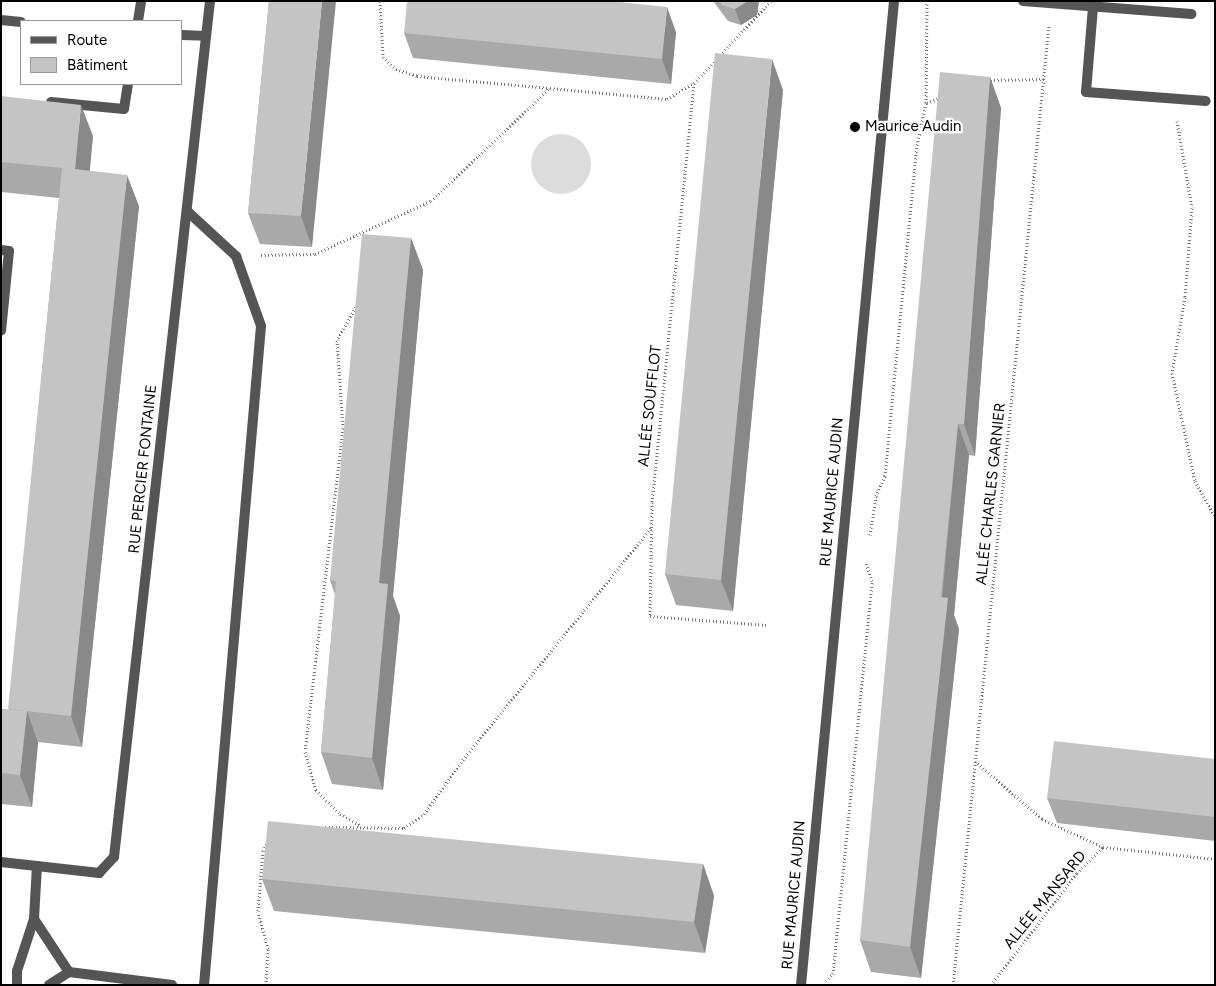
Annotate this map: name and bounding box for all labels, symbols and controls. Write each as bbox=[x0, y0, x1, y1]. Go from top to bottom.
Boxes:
legend bbox=[20, 20, 182, 85]
text: Route bbox=[67, 31, 107, 49]
text: Bâtiment bbox=[67, 56, 128, 74]
place label: Maurice Audin bbox=[865, 118, 961, 136]
marker: Maurice Audin bbox=[849, 121, 861, 133]
street label: ALLÉE SOUFFLOT bbox=[635, 344, 665, 468]
street label: RUE PERCIER FONTAINE bbox=[125, 384, 161, 554]
street label: ALLÉE CHARLES GARNIER bbox=[972, 402, 1010, 586]
street label: RUE MAURICE AUDIN bbox=[817, 417, 847, 567]
street label: RUE MAURICE AUDIN bbox=[779, 820, 809, 970]
street label: ALLÉE MANSARD bbox=[1000, 847, 1090, 953]

